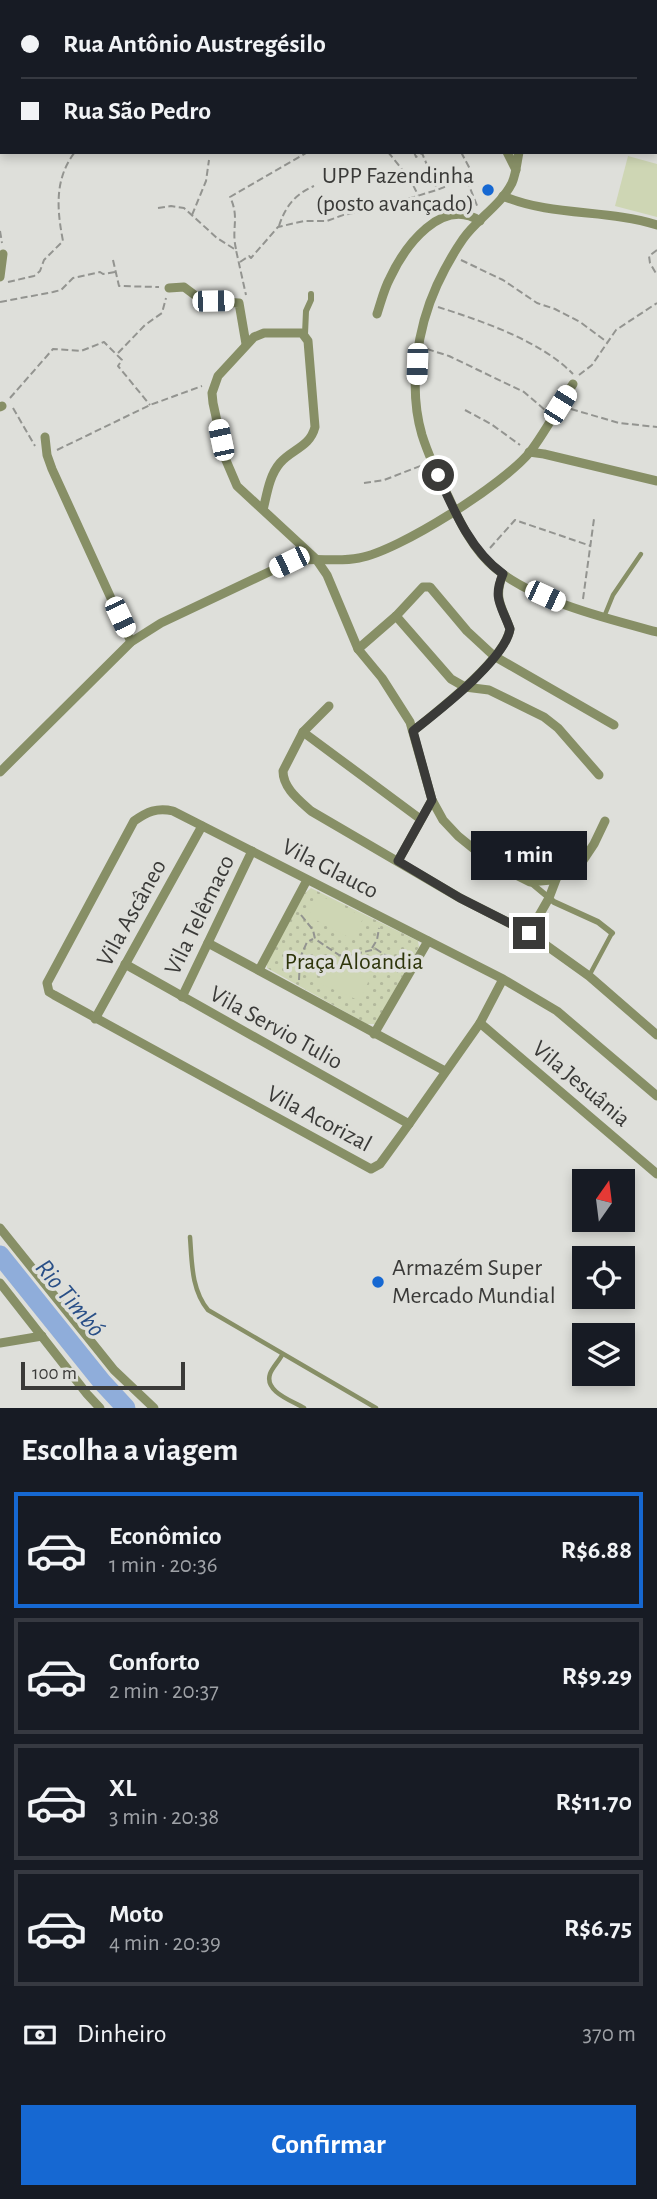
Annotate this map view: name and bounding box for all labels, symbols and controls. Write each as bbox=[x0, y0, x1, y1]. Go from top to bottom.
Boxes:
text: Rua Antônio Austregésilo bbox=[63, 31, 326, 57]
text: Rua São Pedro bbox=[63, 98, 211, 124]
place label: UPP Fazendinha (posto avançado) bbox=[316, 164, 474, 216]
marker: UPP Fazendinha (posto avançado) bbox=[480, 182, 496, 198]
car bbox=[192, 290, 235, 312]
car bbox=[406, 343, 429, 385]
car bbox=[540, 382, 581, 428]
car bbox=[207, 417, 236, 463]
route start bbox=[422, 459, 454, 491]
car bbox=[266, 543, 313, 581]
car bbox=[522, 578, 569, 614]
car bbox=[102, 594, 139, 640]
callout: 1 min bbox=[471, 832, 587, 880]
street label: Vila Glauco bbox=[278, 835, 382, 903]
text: 1 min bbox=[505, 844, 553, 867]
street label: Vila Telêmaco bbox=[161, 851, 239, 979]
street label: Vila Ascâneo bbox=[93, 856, 171, 970]
route end bbox=[513, 917, 545, 949]
park label: Praça Aloandia bbox=[285, 950, 423, 974]
street label: Vila Servio Tulio bbox=[206, 982, 346, 1074]
street label: Vila Jesuânia bbox=[527, 1036, 635, 1132]
street label: Vila Acorizal bbox=[263, 1081, 375, 1157]
north arrow bbox=[572, 1169, 635, 1232]
map controls bbox=[572, 1169, 635, 1386]
button: locate bbox=[572, 1246, 635, 1309]
water label: Rio Timbó bbox=[30, 1254, 110, 1342]
place label: Armazém Super Mercado Mundial bbox=[392, 1256, 556, 1308]
marker: Armazém Super Mercado Mundial bbox=[370, 1274, 386, 1290]
button: layers bbox=[572, 1323, 635, 1386]
scale bar bbox=[21, 1359, 186, 1391]
text: 100 m bbox=[32, 1364, 77, 1383]
text: Escolha a viagem bbox=[21, 1434, 238, 1466]
icon: car bbox=[25, 1519, 88, 1582]
text: Econômico bbox=[109, 1523, 222, 1549]
text: R$6.88 bbox=[561, 1537, 632, 1563]
text: 1 min · 20:36 bbox=[109, 1554, 218, 1577]
icon: car bbox=[25, 1645, 88, 1708]
text: Conforto bbox=[109, 1649, 200, 1675]
text: R$9.29 bbox=[562, 1663, 632, 1689]
text: 2 min · 20:37 bbox=[109, 1680, 219, 1703]
icon: car bbox=[25, 1771, 88, 1834]
text: XL bbox=[109, 1775, 136, 1801]
text: R$11.70 bbox=[556, 1789, 632, 1815]
text: 3 min · 20:38 bbox=[109, 1806, 219, 1829]
icon: car bbox=[25, 1897, 88, 1960]
text: Moto bbox=[109, 1901, 164, 1927]
text: R$6.75 bbox=[564, 1915, 632, 1941]
text: 4 min · 20:39 bbox=[109, 1932, 221, 1955]
icon: cash bbox=[21, 2016, 59, 2054]
text: Dinheiro bbox=[77, 2021, 166, 2047]
text: 370 m bbox=[583, 2023, 636, 2046]
button: Confirmar bbox=[21, 2105, 636, 2185]

